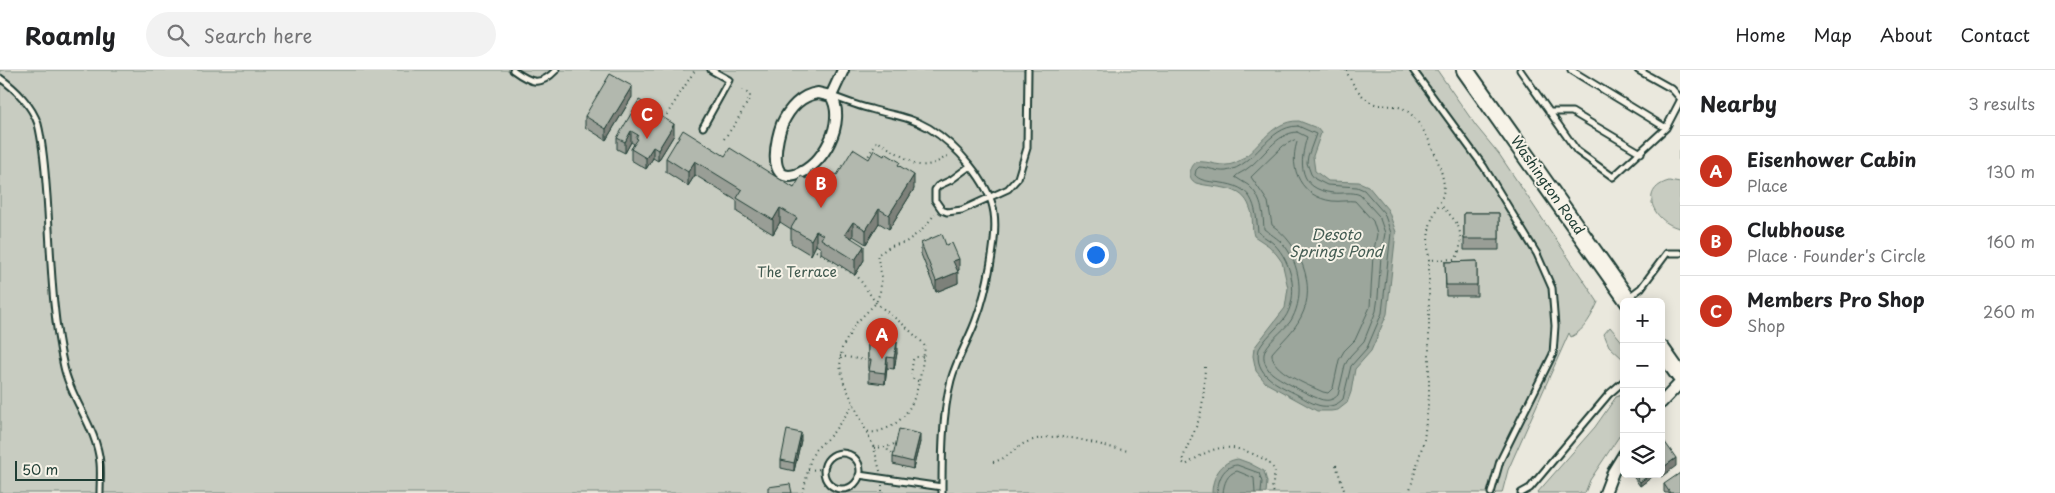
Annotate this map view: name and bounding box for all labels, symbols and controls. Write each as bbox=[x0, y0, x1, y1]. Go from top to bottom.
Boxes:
search box bbox=[146, 12, 496, 57]
text: Roamly bbox=[25, 17, 116, 53]
icon: search bbox=[164, 21, 192, 49]
text: Search here bbox=[204, 21, 312, 49]
text: Home bbox=[1735, 21, 1785, 48]
text: Map bbox=[1813, 21, 1852, 48]
text: About bbox=[1880, 21, 1932, 48]
text: Contact bbox=[1960, 21, 2030, 48]
text: Nearby bbox=[1700, 87, 1777, 119]
text: 3 results bbox=[1968, 91, 2035, 115]
pin: C bbox=[631, 98, 663, 139]
street label: Washington Road bbox=[1506, 131, 1590, 239]
text: Eisenhower Cabin bbox=[1747, 145, 1916, 173]
text: A bbox=[1710, 159, 1722, 183]
text: 130 m bbox=[1987, 159, 2035, 183]
pin: B bbox=[805, 167, 837, 208]
text: Place bbox=[1747, 173, 1788, 197]
text: Clubhouse bbox=[1747, 215, 1845, 243]
water label: Desoto Springs Pond bbox=[1289, 222, 1385, 262]
text: B bbox=[1711, 229, 1721, 253]
text: 160 m bbox=[1987, 229, 2035, 253]
your location bbox=[1083, 242, 1109, 268]
text: Place · Founder's Circle bbox=[1747, 243, 1926, 267]
park label: The Terrace bbox=[757, 261, 837, 282]
text: Members Pro Shop bbox=[1747, 285, 1925, 313]
map controls bbox=[1620, 298, 1665, 478]
button: + bbox=[1620, 298, 1665, 343]
text: C bbox=[1710, 299, 1722, 323]
text: 260 m bbox=[1983, 299, 2035, 323]
text: Shop bbox=[1747, 313, 1785, 337]
pin: A bbox=[866, 318, 898, 359]
button: − bbox=[1620, 343, 1665, 388]
button: locate bbox=[1620, 388, 1665, 433]
button: layers bbox=[1620, 433, 1665, 478]
scale bar bbox=[15, 458, 104, 481]
text: 50 m bbox=[22, 459, 58, 480]

